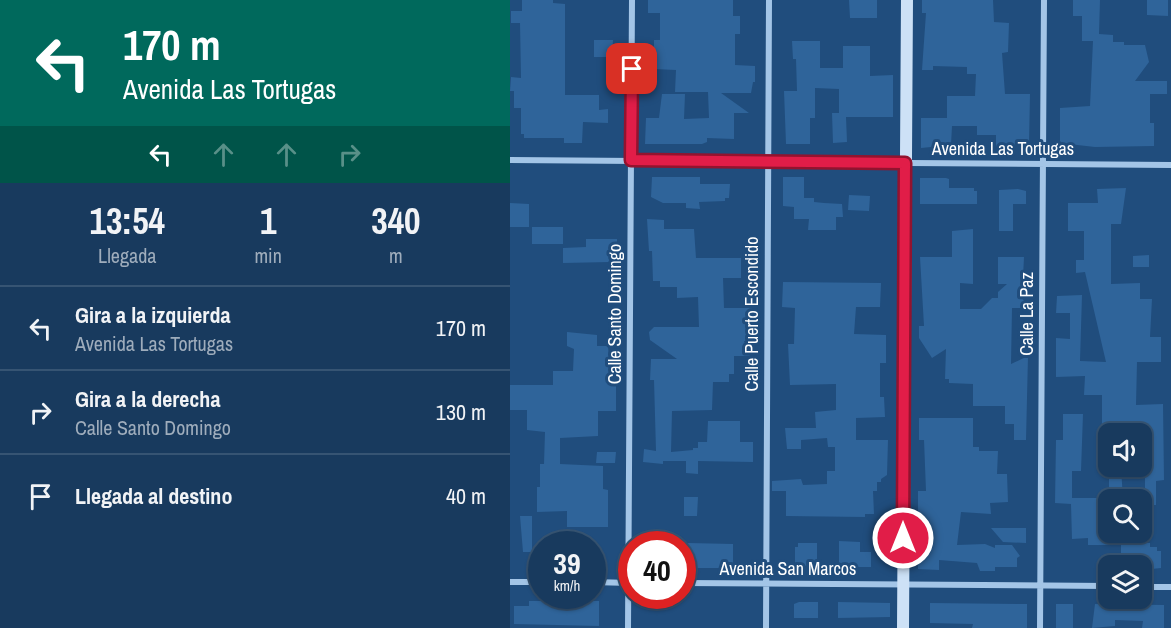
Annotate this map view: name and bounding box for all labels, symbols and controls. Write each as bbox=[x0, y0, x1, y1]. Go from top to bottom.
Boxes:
text: 170 m bbox=[123, 17, 221, 73]
icon: left bbox=[24, 24, 102, 102]
pin bbox=[606, 43, 657, 94]
icon: arrive bbox=[615, 52, 648, 85]
text: Avenida Las Tortugas bbox=[123, 71, 336, 107]
street label: Avenida Las Tortugas bbox=[931, 136, 1074, 161]
icon: left bbox=[144, 138, 177, 171]
icon: ahead bbox=[207, 138, 240, 171]
icon: ahead bbox=[270, 138, 303, 171]
icon: right bbox=[333, 138, 366, 171]
text: 13:54 bbox=[89, 197, 165, 245]
text: 1 bbox=[260, 197, 276, 245]
text: 340 bbox=[371, 197, 421, 245]
street label: Calle Puerto Escondido bbox=[739, 236, 764, 392]
text: Llegada bbox=[98, 242, 156, 269]
text: min bbox=[254, 242, 282, 269]
text: m bbox=[389, 242, 403, 269]
street label: Calle Santo Domingo bbox=[602, 244, 627, 384]
street label: Calle La Paz bbox=[1014, 272, 1039, 356]
text: Gira a la izquierda bbox=[75, 300, 230, 330]
icon: left bbox=[24, 312, 57, 345]
text: 170 m bbox=[436, 313, 486, 343]
text: Avenida Las Tortugas bbox=[75, 330, 233, 357]
text: Gira a la derecha bbox=[75, 384, 220, 414]
icon: right bbox=[24, 396, 57, 429]
text: 130 m bbox=[436, 397, 486, 427]
text: Calle Santo Domingo bbox=[75, 414, 231, 441]
map controls bbox=[1098, 423, 1152, 609]
button: sound bbox=[1098, 423, 1152, 477]
icon: arrive bbox=[24, 480, 57, 513]
text: Llegada al destino bbox=[75, 481, 232, 511]
text: 40 m bbox=[446, 481, 486, 511]
button: search bbox=[1098, 489, 1152, 543]
position arrow bbox=[871, 506, 935, 570]
speed limit sign: 40 bbox=[618, 531, 696, 609]
text: 39 bbox=[553, 543, 581, 583]
button: layers bbox=[1098, 555, 1152, 609]
street label: Avenida San Marcos bbox=[719, 556, 856, 581]
text: km/h bbox=[554, 575, 580, 596]

